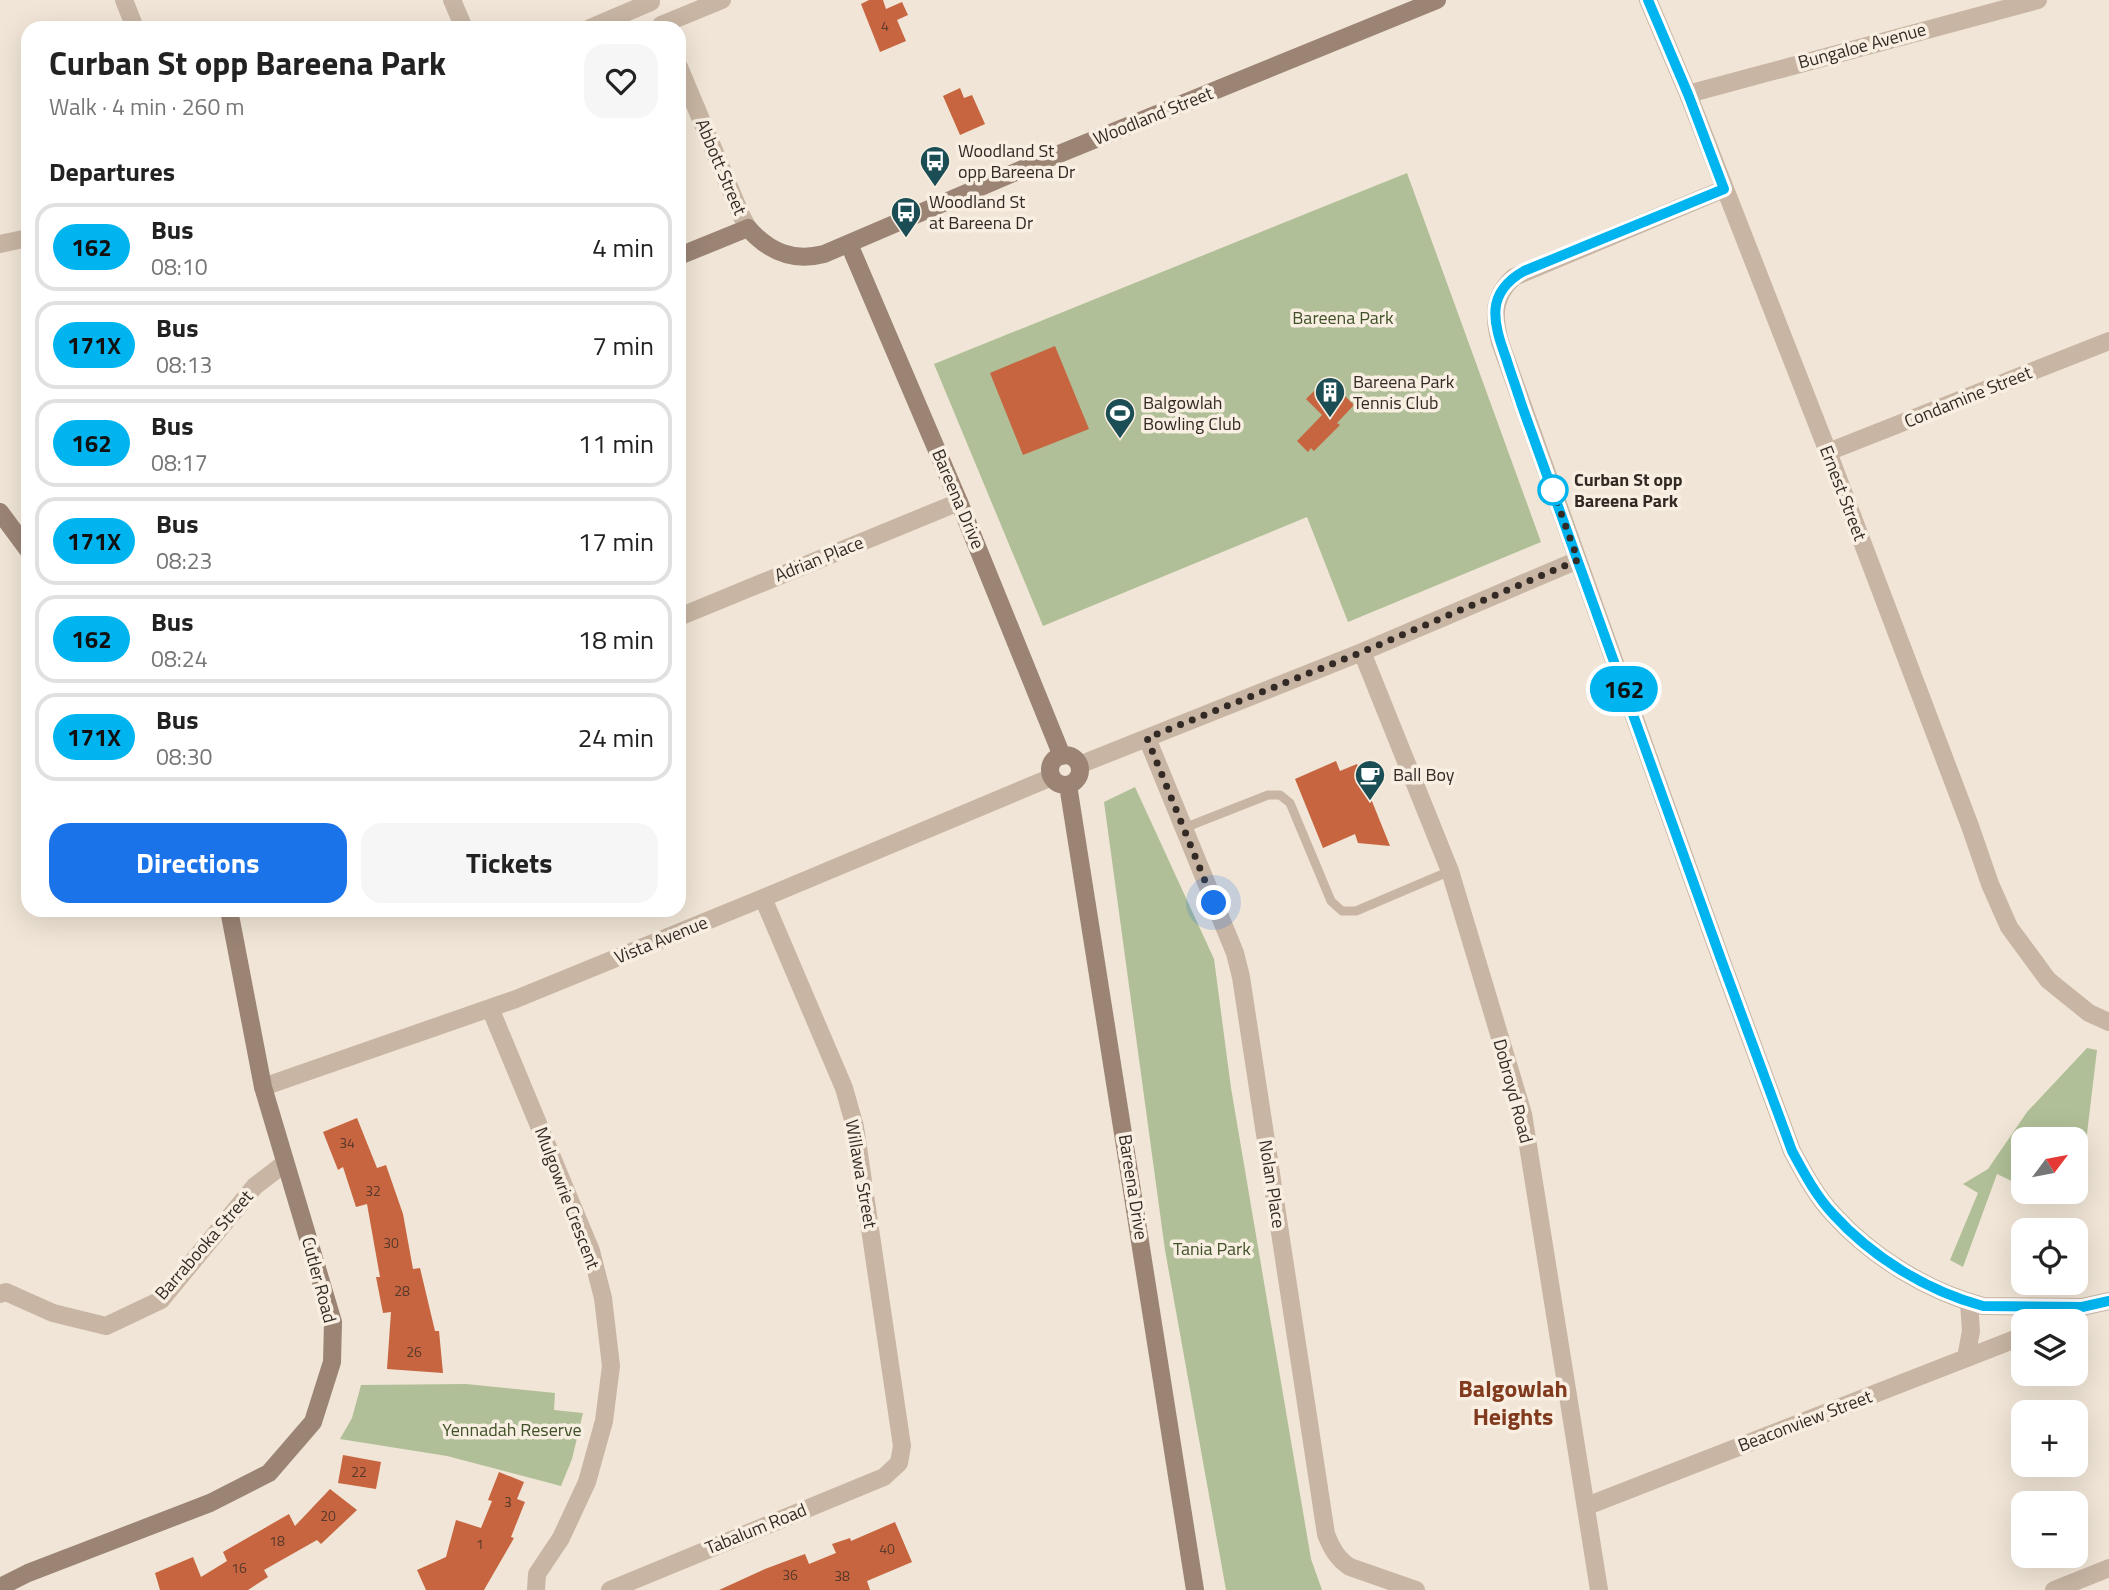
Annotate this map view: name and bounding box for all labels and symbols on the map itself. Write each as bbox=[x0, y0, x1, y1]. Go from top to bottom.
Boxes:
house number: 4 bbox=[881, 15, 889, 36]
street label: Bungaloe Avenue bbox=[1795, 15, 1929, 76]
street label: Woodland Street bbox=[1089, 79, 1217, 152]
street label: Abbott Street bbox=[689, 115, 754, 220]
place label: Woodland St opp Bareena Dr bbox=[958, 137, 1075, 185]
bus stop icon: Woodland St opp Bareena Dr bbox=[918, 144, 952, 188]
place label: Woodland St at Bareena Dr bbox=[929, 188, 1033, 236]
bus stop icon: Woodland St at Bareena Dr bbox=[889, 195, 923, 239]
park label: Bareena Park bbox=[1292, 304, 1394, 331]
street label: Condamine Street bbox=[1900, 358, 2036, 434]
place label: Bareena Park Tennis Club bbox=[1353, 368, 1455, 416]
building icon: Bareena Park Tennis Club bbox=[1313, 375, 1347, 419]
place label: Balgowlah Bowling Club bbox=[1143, 389, 1241, 437]
sports icon: Balgowlah Bowling Club bbox=[1103, 396, 1137, 440]
street label: Ernest Street bbox=[1813, 441, 1874, 545]
street label: Bareena Drive bbox=[925, 445, 992, 553]
place label: Curban St opp Bareena Park bbox=[1574, 466, 1683, 514]
marker: Curban St opp Bareena Park bbox=[1538, 475, 1568, 505]
street label: Adrian Place bbox=[770, 528, 867, 589]
line badge: 162 bbox=[1584, 666, 1664, 712]
cafe icon: Ball Boy bbox=[1353, 758, 1387, 802]
place label: Ball Boy bbox=[1393, 761, 1455, 788]
your location bbox=[1196, 885, 1231, 920]
street label: Vista Avenue bbox=[610, 909, 711, 970]
street label: Dobroyd Road bbox=[1487, 1036, 1540, 1146]
street label: Willawa Street bbox=[839, 1117, 884, 1231]
street label: Mulgowrie Crescent bbox=[528, 1123, 607, 1274]
north arrow bbox=[2011, 1127, 2088, 1204]
house number: 34 bbox=[339, 1132, 355, 1153]
street label: Bareena Drive bbox=[1112, 1132, 1155, 1242]
street label: Nolan Place bbox=[1252, 1138, 1293, 1230]
house number: 32 bbox=[365, 1180, 381, 1201]
street label: Barrabooka Street bbox=[148, 1183, 260, 1306]
house number: 30 bbox=[383, 1232, 399, 1253]
street label: Cutler Road bbox=[295, 1234, 344, 1326]
park label: Tania Park bbox=[1173, 1235, 1251, 1262]
house number: 28 bbox=[394, 1280, 410, 1301]
house number: 26 bbox=[406, 1341, 422, 1362]
district label: Balgowlah Heights bbox=[1458, 1370, 1568, 1434]
street label: Beaconview Street bbox=[1734, 1382, 1876, 1459]
park label: Yennadah Reserve bbox=[442, 1416, 582, 1443]
house number: 22 bbox=[351, 1461, 367, 1482]
house number: 3 bbox=[504, 1491, 512, 1512]
street label: Tabalum Road bbox=[701, 1496, 811, 1561]
house number: 20 bbox=[320, 1505, 336, 1526]
house number: 18 bbox=[269, 1530, 285, 1551]
house number: 1 bbox=[476, 1533, 484, 1554]
house number: 40 bbox=[879, 1538, 895, 1559]
house number: 16 bbox=[231, 1557, 247, 1578]
house number: 36 bbox=[782, 1564, 798, 1585]
house number: 38 bbox=[834, 1565, 850, 1586]

